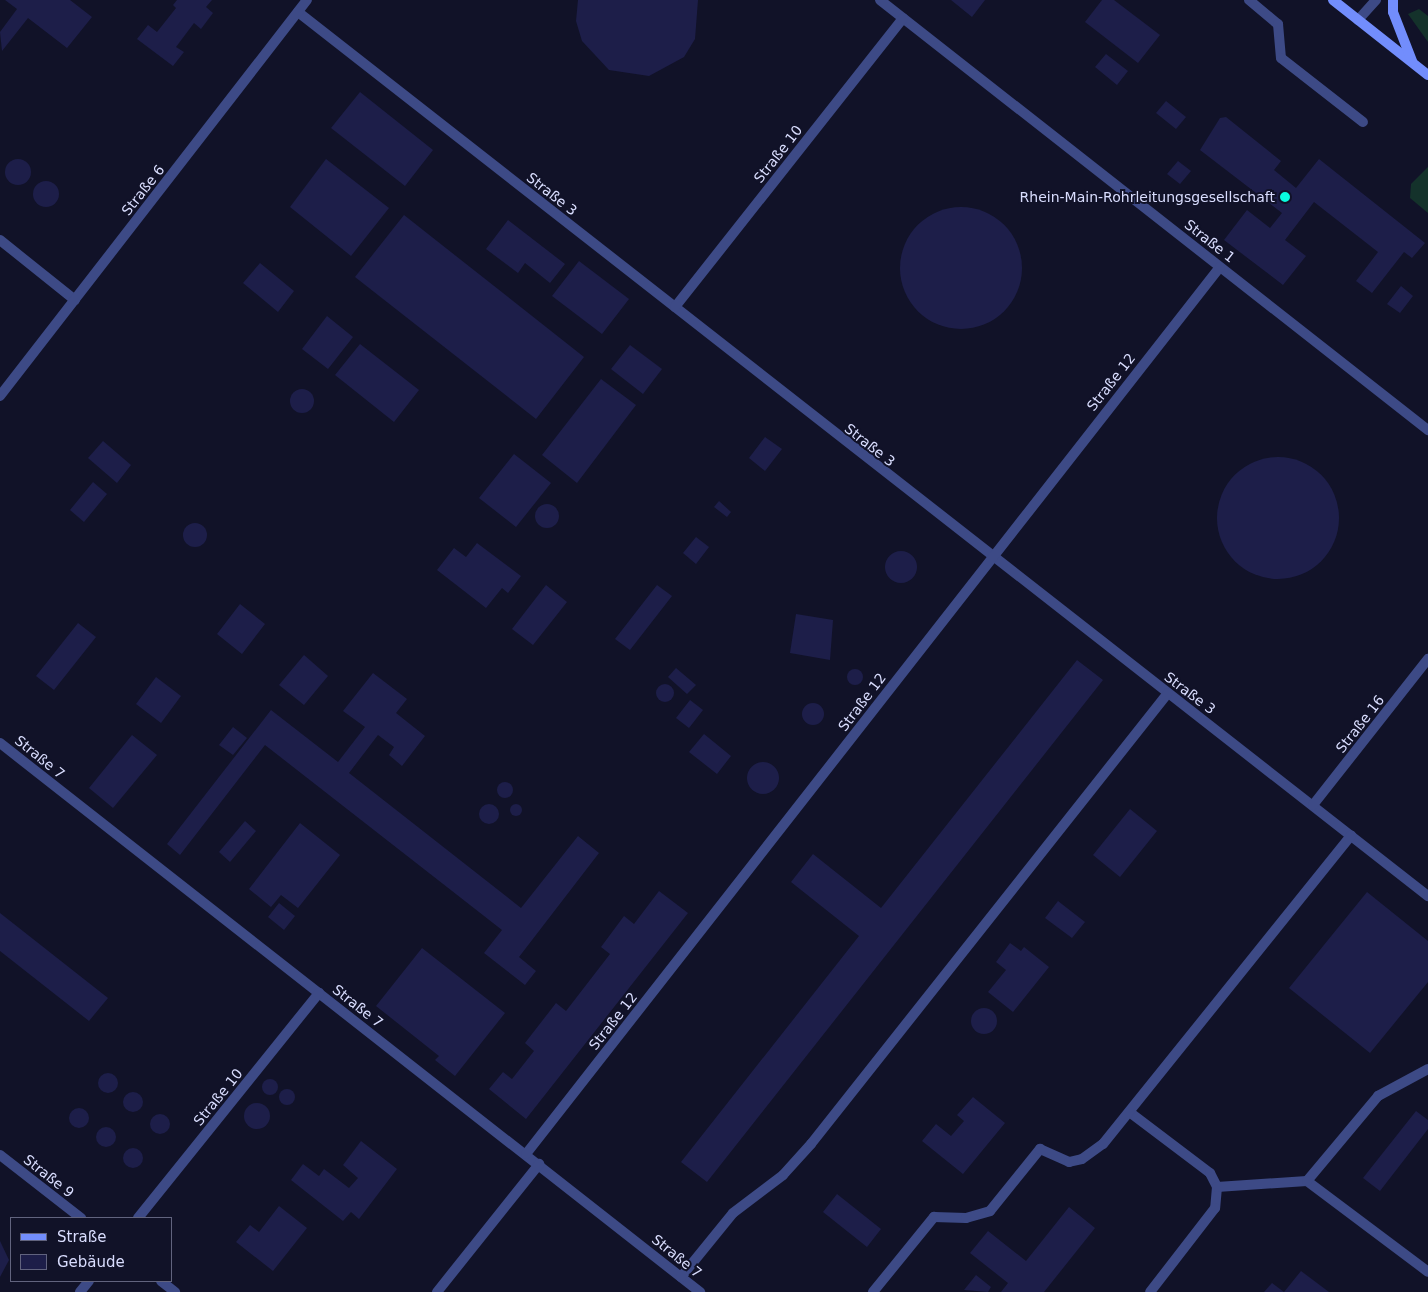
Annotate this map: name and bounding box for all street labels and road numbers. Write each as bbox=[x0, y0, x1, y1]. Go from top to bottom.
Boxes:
street label: Straße 10 bbox=[750, 122, 806, 186]
street label: Straße 6 bbox=[118, 161, 168, 219]
street label: Straße 3 bbox=[523, 169, 581, 219]
street label: Straße 1 bbox=[1181, 216, 1239, 266]
street label: Straße 12 bbox=[1083, 350, 1139, 414]
street label: Straße 3 bbox=[841, 420, 899, 470]
street label: Straße 3 bbox=[1161, 668, 1219, 718]
street label: Straße 12 bbox=[835, 670, 889, 734]
street label: Straße 16 bbox=[1332, 692, 1388, 756]
street label: Straße 7 bbox=[12, 732, 68, 782]
street label: Straße 7 bbox=[329, 981, 387, 1031]
street label: Straße 12 bbox=[585, 989, 641, 1053]
street label: Straße 10 bbox=[190, 1065, 246, 1129]
street label: Straße 9 bbox=[20, 1151, 78, 1201]
street label: Straße 7 bbox=[649, 1231, 705, 1281]

